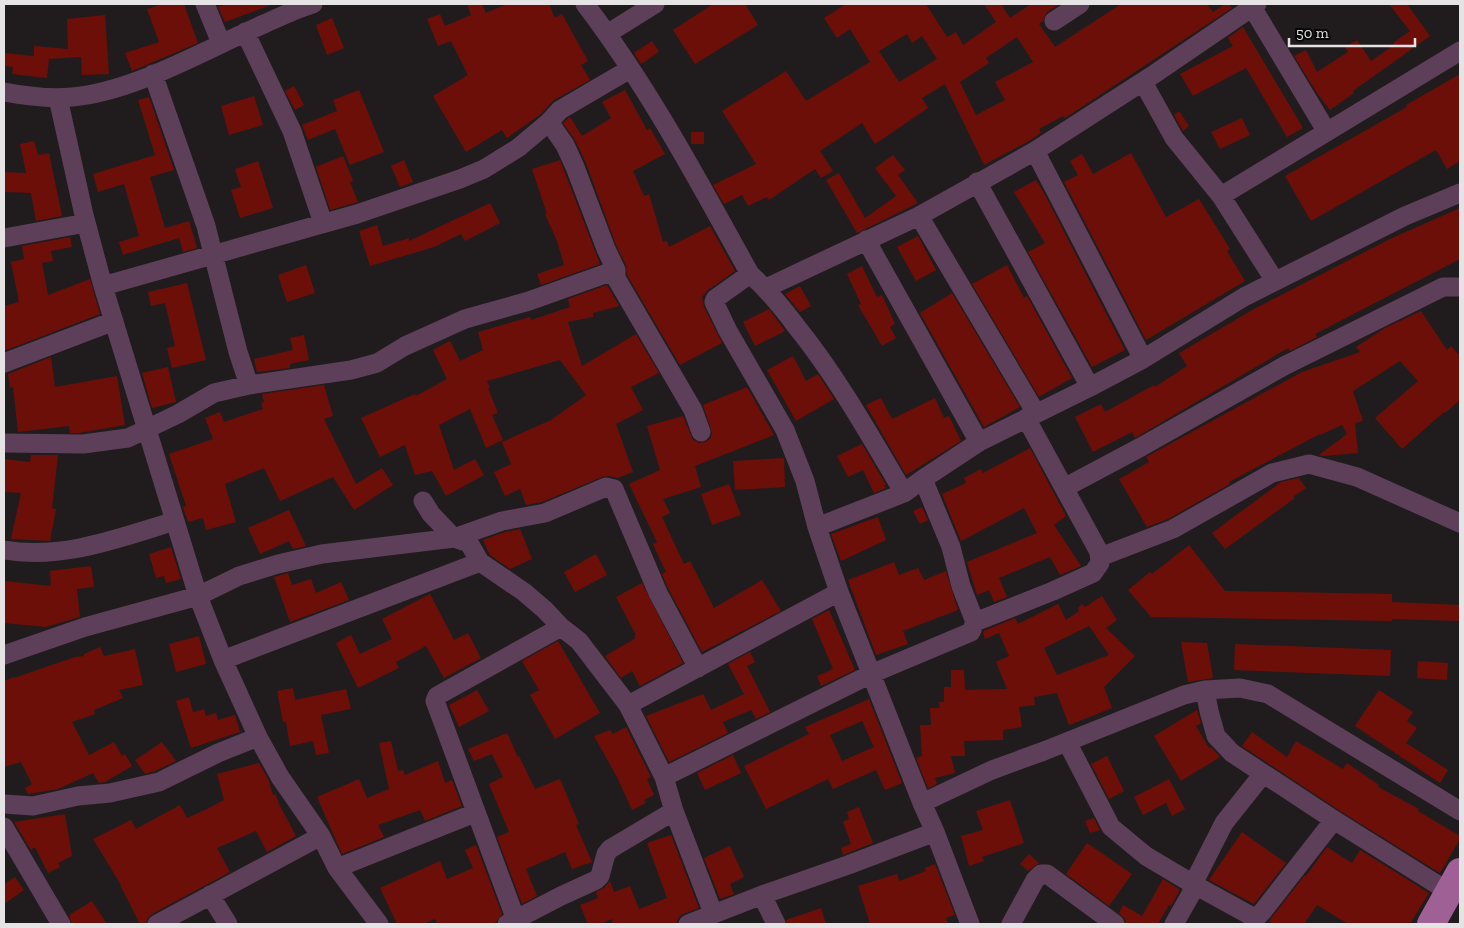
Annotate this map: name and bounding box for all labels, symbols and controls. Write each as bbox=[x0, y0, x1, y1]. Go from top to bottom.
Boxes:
scale bar bbox=[1289, 15, 1415, 47]
text: 50 m bbox=[1296, 24, 1329, 42]

